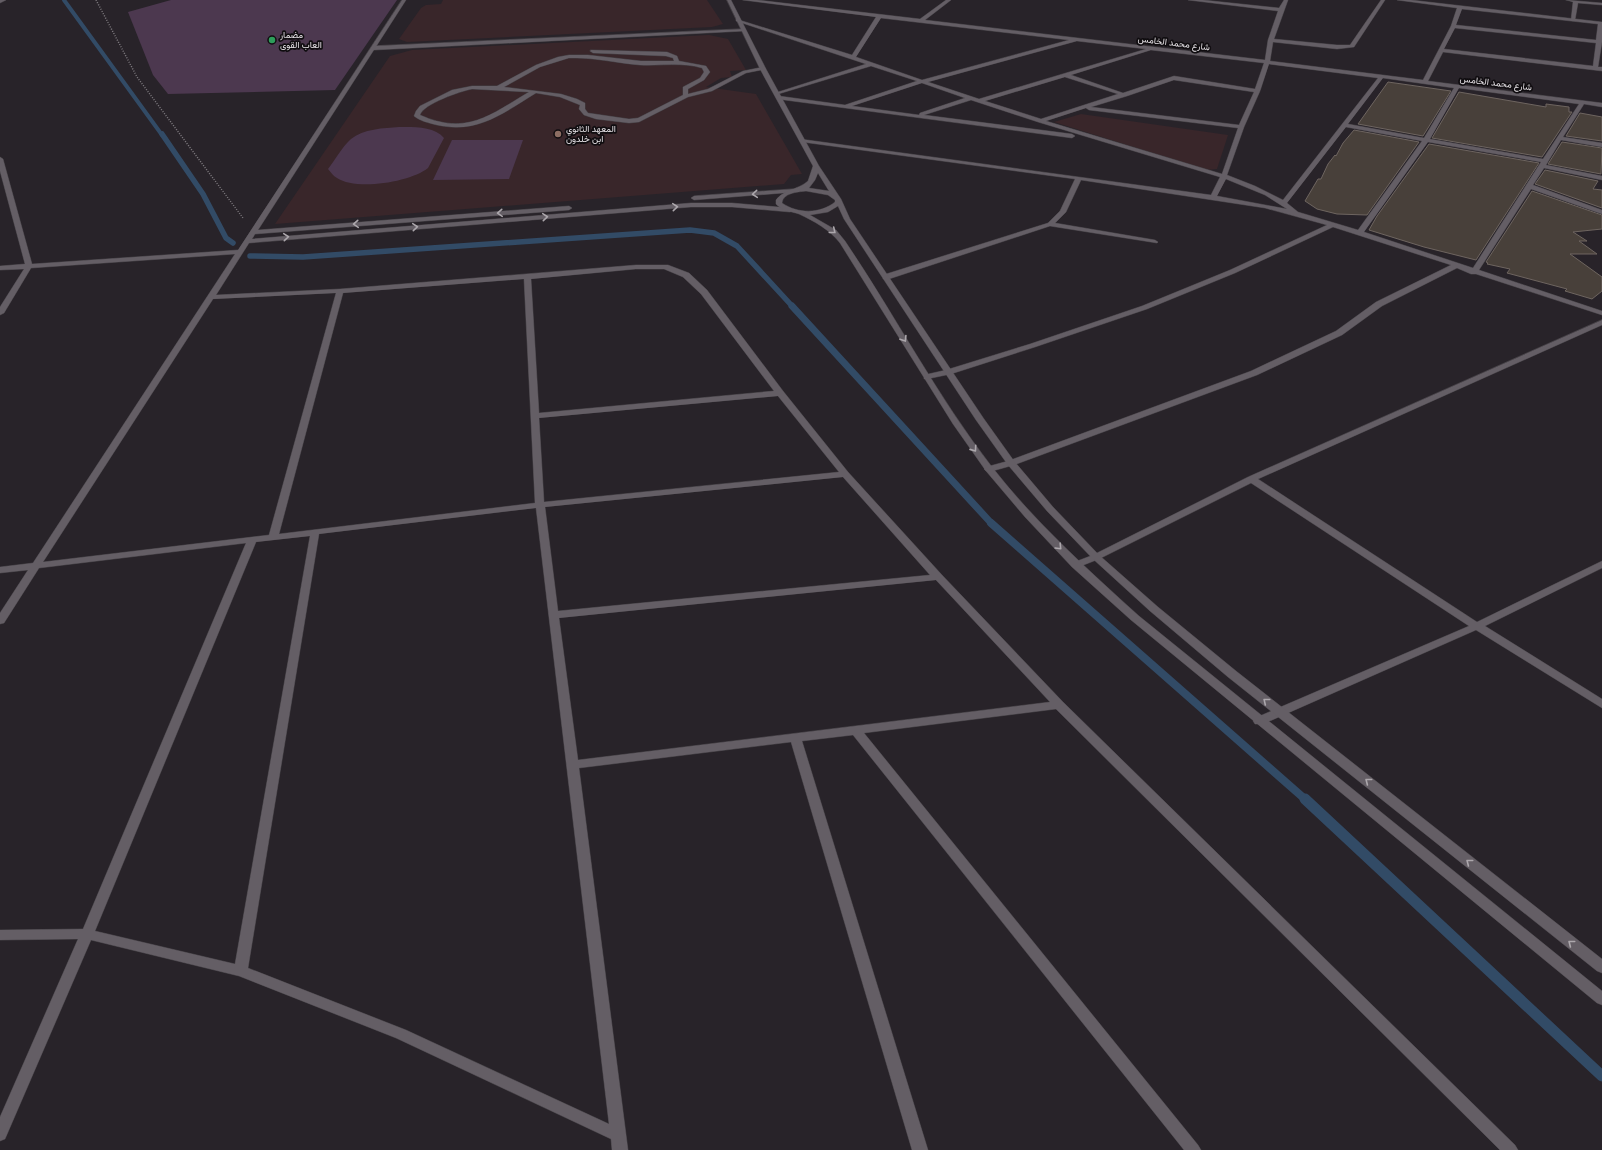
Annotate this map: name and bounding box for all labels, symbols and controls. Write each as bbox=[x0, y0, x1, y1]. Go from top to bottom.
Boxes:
place label: مضمار العاب القوى bbox=[279, 30, 322, 51]
street label: شارع محمد الخامس bbox=[1137, 34, 1211, 53]
marker: مضمار العاب القوى bbox=[267, 35, 277, 45]
street label: شارع محمد الخامس bbox=[1459, 74, 1533, 93]
place label: المعهد الثانوي ابن خلدون bbox=[566, 124, 616, 145]
marker: المعهد الثانوي ابن خلدون bbox=[553, 129, 563, 139]
one-way arrow bbox=[752, 189, 758, 198]
one-way arrow bbox=[672, 202, 678, 211]
one-way arrow bbox=[497, 209, 503, 218]
one-way arrow bbox=[542, 212, 548, 221]
one-way arrow bbox=[353, 220, 359, 229]
one-way arrow bbox=[412, 223, 418, 232]
one-way arrow bbox=[828, 227, 835, 234]
one-way arrow bbox=[283, 233, 289, 242]
one-way arrow bbox=[899, 335, 907, 342]
one-way arrow bbox=[970, 444, 977, 451]
one-way arrow bbox=[1054, 542, 1062, 550]
one-way arrow bbox=[1263, 698, 1270, 705]
one-way arrow bbox=[1365, 779, 1372, 786]
one-way arrow bbox=[1467, 860, 1474, 867]
one-way arrow bbox=[1569, 940, 1576, 947]

